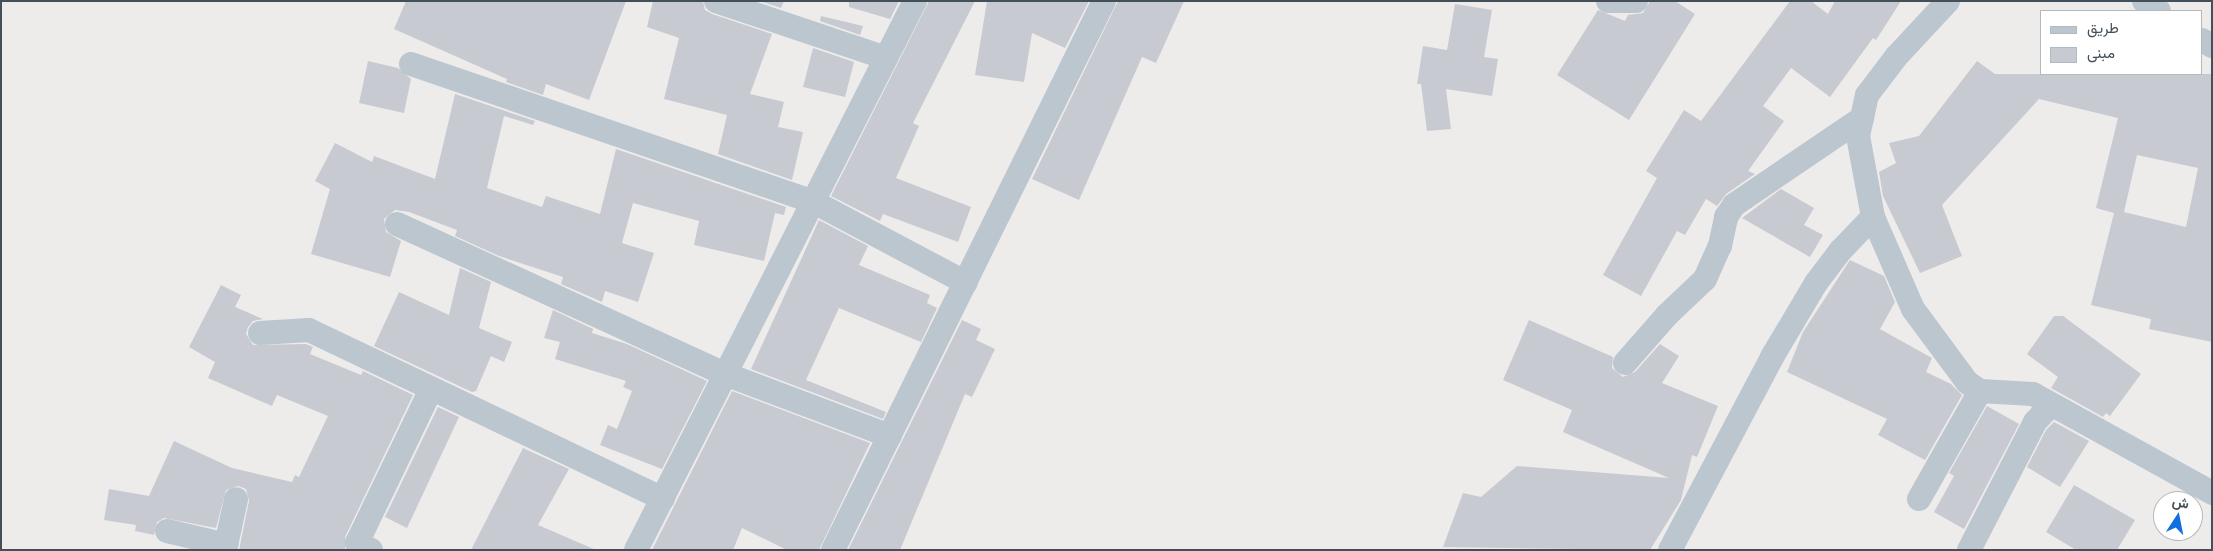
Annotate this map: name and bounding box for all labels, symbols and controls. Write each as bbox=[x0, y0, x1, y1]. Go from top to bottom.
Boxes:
legend bbox=[2040, 10, 2203, 75]
text: طريق bbox=[2087, 18, 2119, 36]
text: مبنى bbox=[2087, 43, 2115, 61]
north arrow bbox=[2153, 491, 2203, 541]
text: ش bbox=[2171, 492, 2191, 512]

